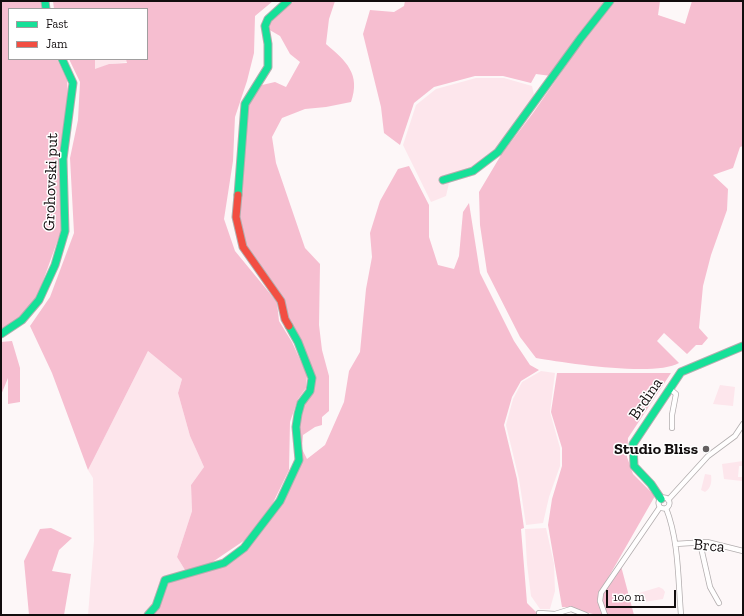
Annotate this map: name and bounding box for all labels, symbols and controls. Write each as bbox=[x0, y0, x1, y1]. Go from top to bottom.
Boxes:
legend bbox=[8, 8, 148, 60]
text: Fast bbox=[46, 17, 68, 31]
text: Jam bbox=[46, 37, 67, 51]
street label: Grohovski put bbox=[40, 133, 62, 231]
street label: Brdina bbox=[625, 374, 667, 424]
place label: Studio Bliss bbox=[614, 439, 698, 459]
marker: Studio Bliss bbox=[701, 444, 711, 454]
street label: Brca bbox=[692, 535, 726, 557]
scale bar bbox=[608, 582, 678, 608]
text: 100 m bbox=[613, 590, 645, 604]

